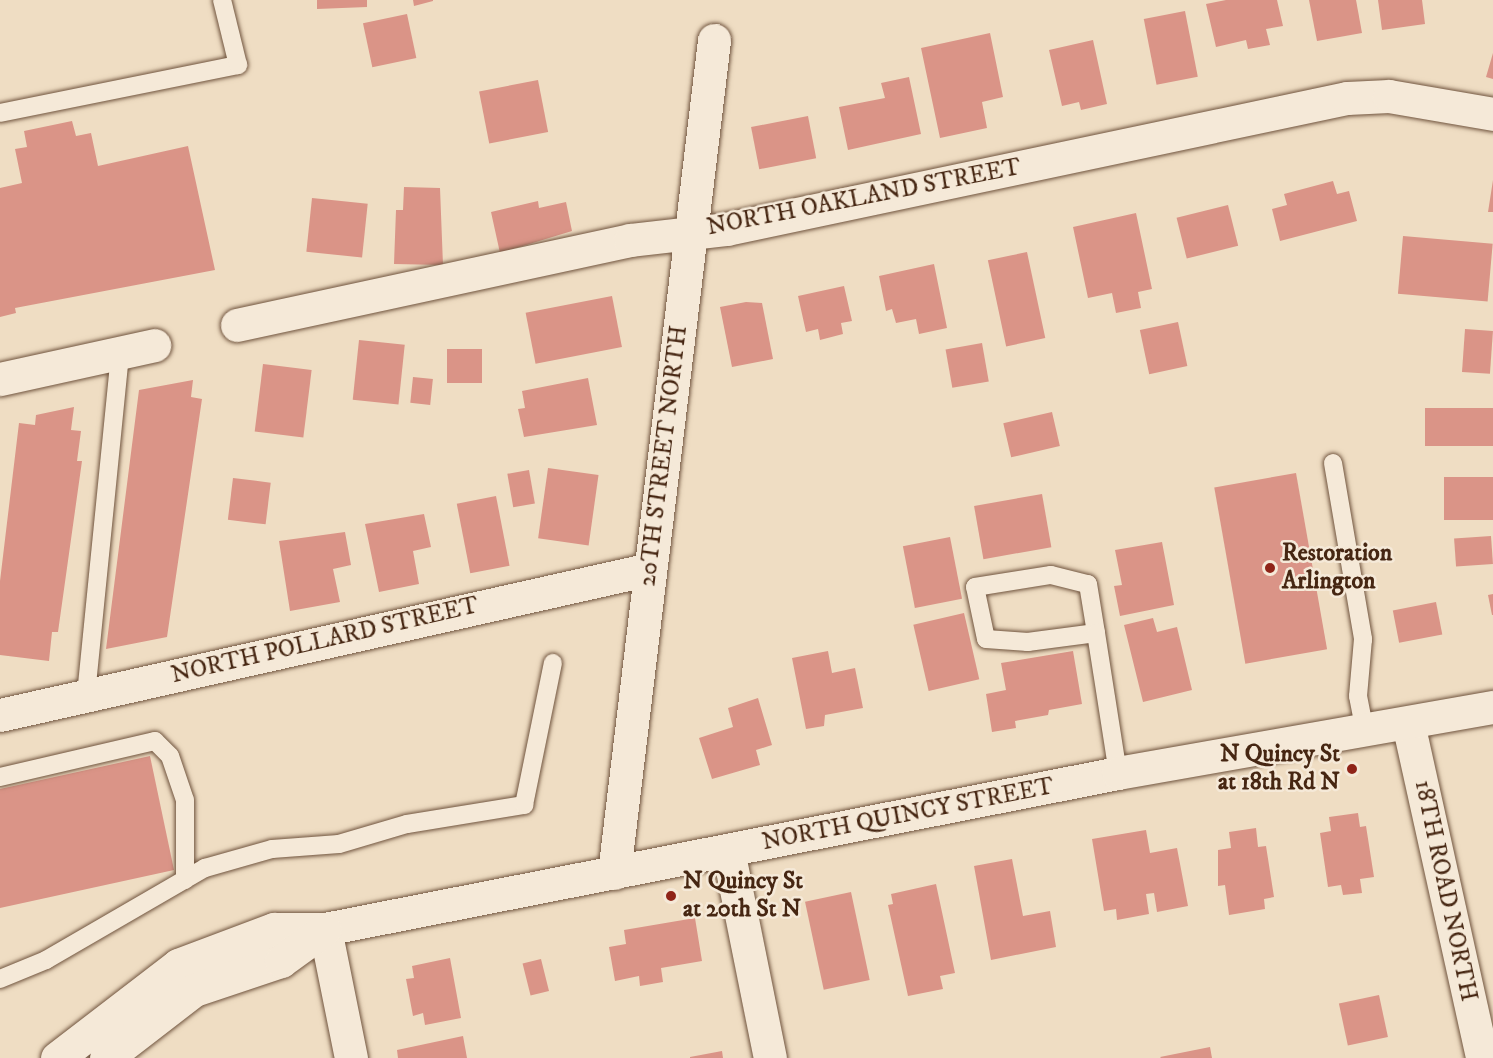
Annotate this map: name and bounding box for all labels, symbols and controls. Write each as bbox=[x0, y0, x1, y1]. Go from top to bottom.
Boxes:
street label: NORTH OAKLAND STREET bbox=[705, 153, 1023, 243]
street label: 20TH STREET NORTH bbox=[634, 324, 694, 588]
place label: Restoration Arlington bbox=[1282, 540, 1392, 596]
marker: Restoration Arlington bbox=[1263, 561, 1277, 575]
street label: NORTH POLLARD STREET bbox=[169, 592, 481, 690]
place label: N Quincy St at 18th Rd N bbox=[1218, 741, 1340, 797]
marker: N Quincy St at 18th Rd N bbox=[1345, 762, 1359, 776]
street label: NORTH QUINCY STREET bbox=[760, 773, 1056, 857]
street label: 18TH ROAD NORTH bbox=[1407, 778, 1483, 1004]
place label: N Quincy St at 20th St N bbox=[683, 868, 803, 924]
marker: N Quincy St at 20th St N bbox=[664, 889, 678, 903]

